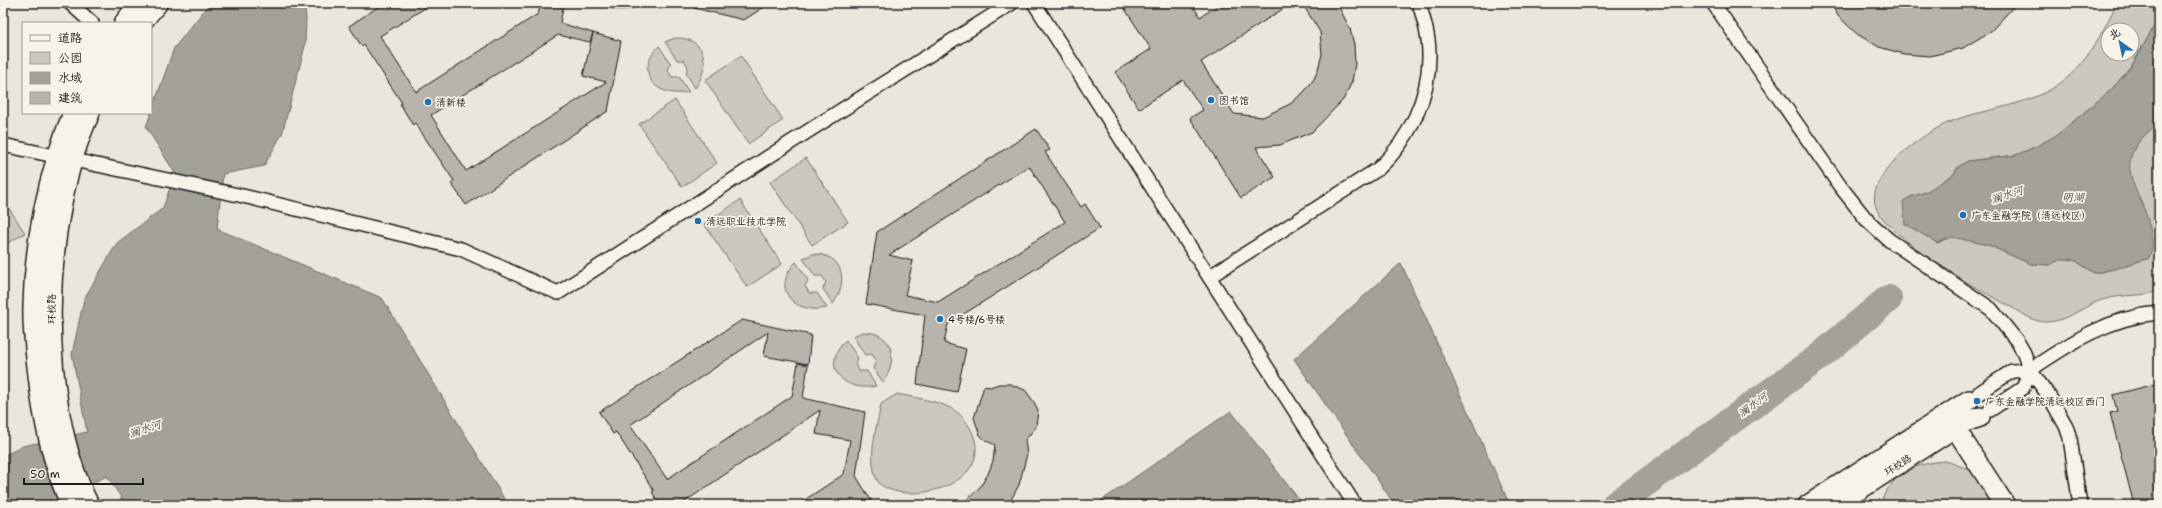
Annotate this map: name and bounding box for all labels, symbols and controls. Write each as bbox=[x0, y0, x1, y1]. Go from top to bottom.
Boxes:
legend bbox=[22, 22, 152, 114]
north arrow bbox=[2100, 22, 2140, 62]
text: 北 bbox=[2106, 25, 2124, 43]
text: 道路 bbox=[58, 30, 82, 46]
text: 公园 bbox=[58, 50, 82, 66]
text: 水域 bbox=[58, 70, 82, 86]
text: 建筑 bbox=[58, 90, 82, 106]
place label: 图书馆 bbox=[1219, 94, 1249, 107]
marker: 图书馆 bbox=[1206, 95, 1216, 105]
place label: 清新楼 bbox=[436, 96, 466, 109]
marker: 清新楼 bbox=[423, 97, 433, 107]
water label: 澜水河 bbox=[1989, 182, 2027, 207]
water label: 明湖 bbox=[2062, 190, 2085, 205]
place label: 广东金融学院（清远校区） bbox=[1971, 209, 2091, 222]
marker: 广东金融学院（清远校区） bbox=[1958, 210, 1968, 220]
place label: 清远职业技术学院 bbox=[706, 215, 786, 228]
marker: 清远职业技术学院 bbox=[693, 216, 703, 226]
street label: 环校路 bbox=[45, 294, 58, 324]
place label: 4号楼/6号楼 bbox=[948, 313, 1005, 326]
marker: 4号楼/6号楼 bbox=[935, 314, 945, 324]
water label: 澜水河 bbox=[1735, 388, 1772, 421]
place label: 广东金融学院清远校区西门 bbox=[1985, 395, 2105, 408]
marker: 广东金融学院清远校区西门 bbox=[1972, 396, 1982, 406]
water label: 澜水河 bbox=[127, 416, 165, 441]
street label: 环校路 bbox=[1882, 451, 1914, 479]
scale bar bbox=[24, 460, 143, 486]
text: 50 m bbox=[30, 466, 60, 482]

